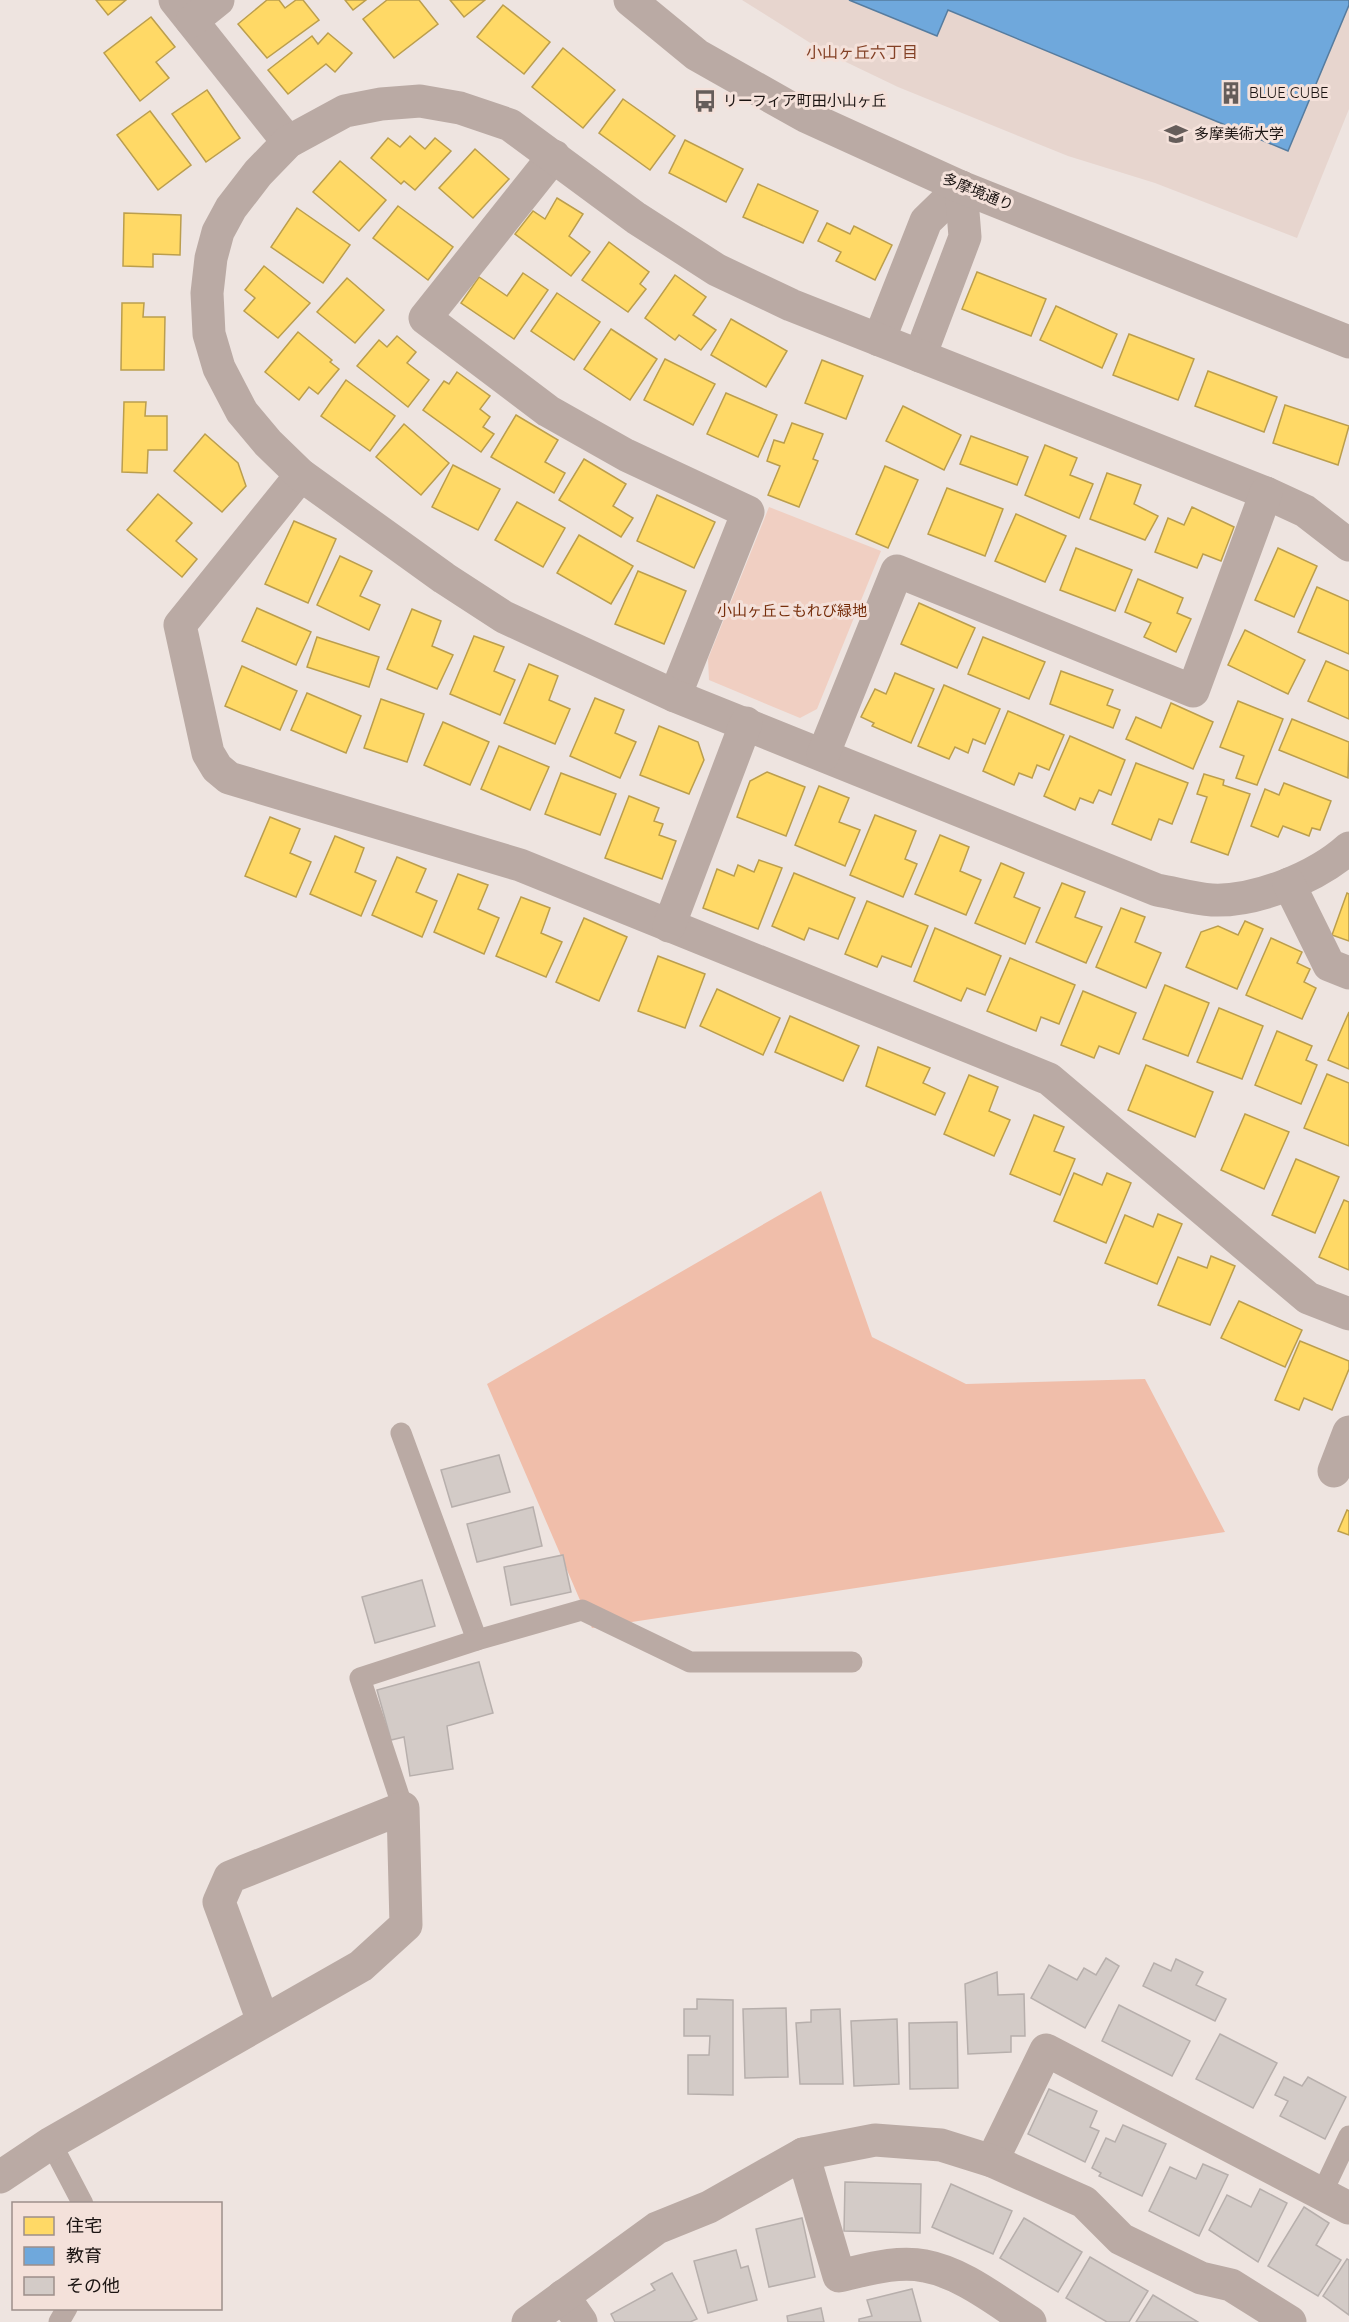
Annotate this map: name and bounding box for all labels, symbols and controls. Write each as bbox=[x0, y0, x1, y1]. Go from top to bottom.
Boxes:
district label: 小山ヶ丘六丁目 bbox=[806, 42, 918, 62]
building icon: BLUE CUBE bbox=[1218, 80, 1244, 106]
place label: BLUE CUBE bbox=[1249, 83, 1329, 102]
bus stop icon: リーフィア町田小山ヶ丘 bbox=[692, 88, 718, 114]
place label: リーフィア町田小山ヶ丘 bbox=[723, 91, 887, 110]
school or university icon: 多摩美術大学 bbox=[1163, 121, 1189, 147]
place label: 多摩美術大学 bbox=[1194, 124, 1284, 143]
street label: 多摩境通り bbox=[940, 169, 1017, 214]
park label: 小山ヶ丘こもれび緑地 bbox=[717, 601, 867, 620]
legend bbox=[12, 2202, 222, 2310]
text: 住宅 bbox=[66, 2214, 102, 2237]
text: 教育 bbox=[66, 2244, 102, 2267]
text: その他 bbox=[66, 2274, 120, 2297]

